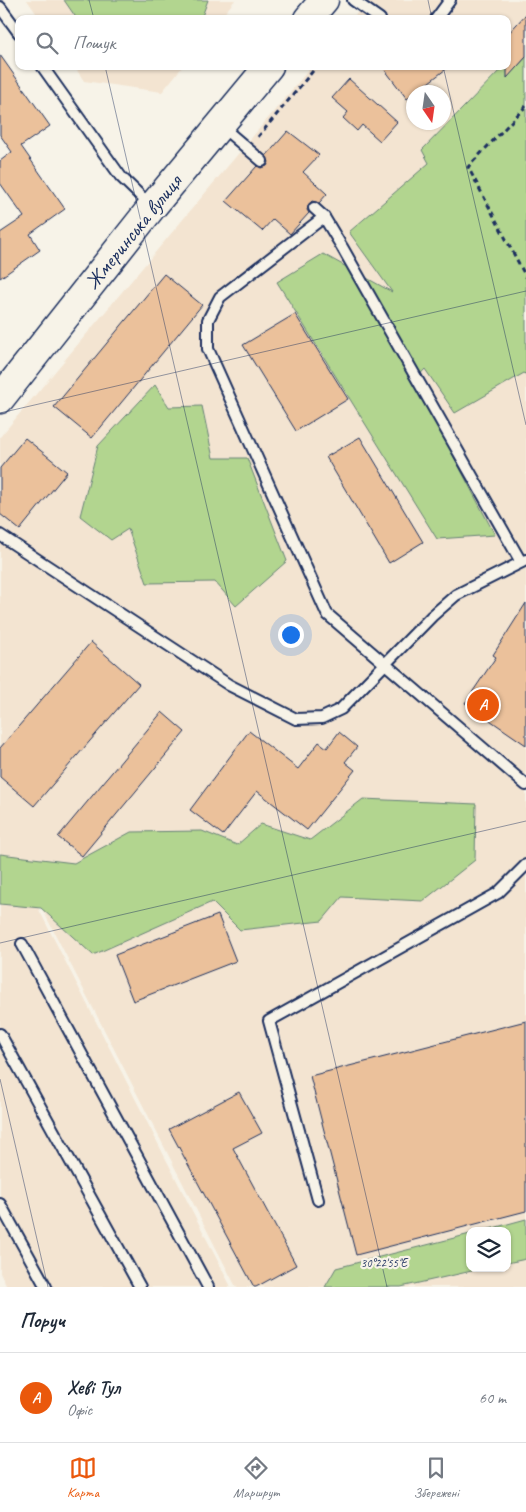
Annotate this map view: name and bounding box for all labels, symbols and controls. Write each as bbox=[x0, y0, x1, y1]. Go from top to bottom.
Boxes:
search box bbox=[15, 15, 511, 70]
icon: search bbox=[33, 29, 61, 57]
text: Пошук bbox=[73, 31, 115, 55]
north arrow bbox=[406, 85, 451, 130]
street label: Жмеринська вулиця bbox=[79, 168, 188, 295]
your location bbox=[278, 622, 304, 648]
pin: A bbox=[467, 686, 499, 724]
map controls bbox=[466, 1227, 511, 1272]
button: layers bbox=[466, 1227, 511, 1272]
text: 30°22'55"E bbox=[361, 1255, 409, 1271]
text: Поруч bbox=[20, 1307, 65, 1333]
text: Хеві Тул bbox=[67, 1376, 120, 1400]
text: A bbox=[32, 1388, 40, 1408]
text: 60 m bbox=[479, 1388, 506, 1408]
text: Офіс bbox=[67, 1400, 92, 1420]
tab: Карта bbox=[67, 1454, 99, 1501]
tab: Маршрут bbox=[233, 1454, 279, 1501]
tab: Збережені bbox=[413, 1454, 459, 1501]

